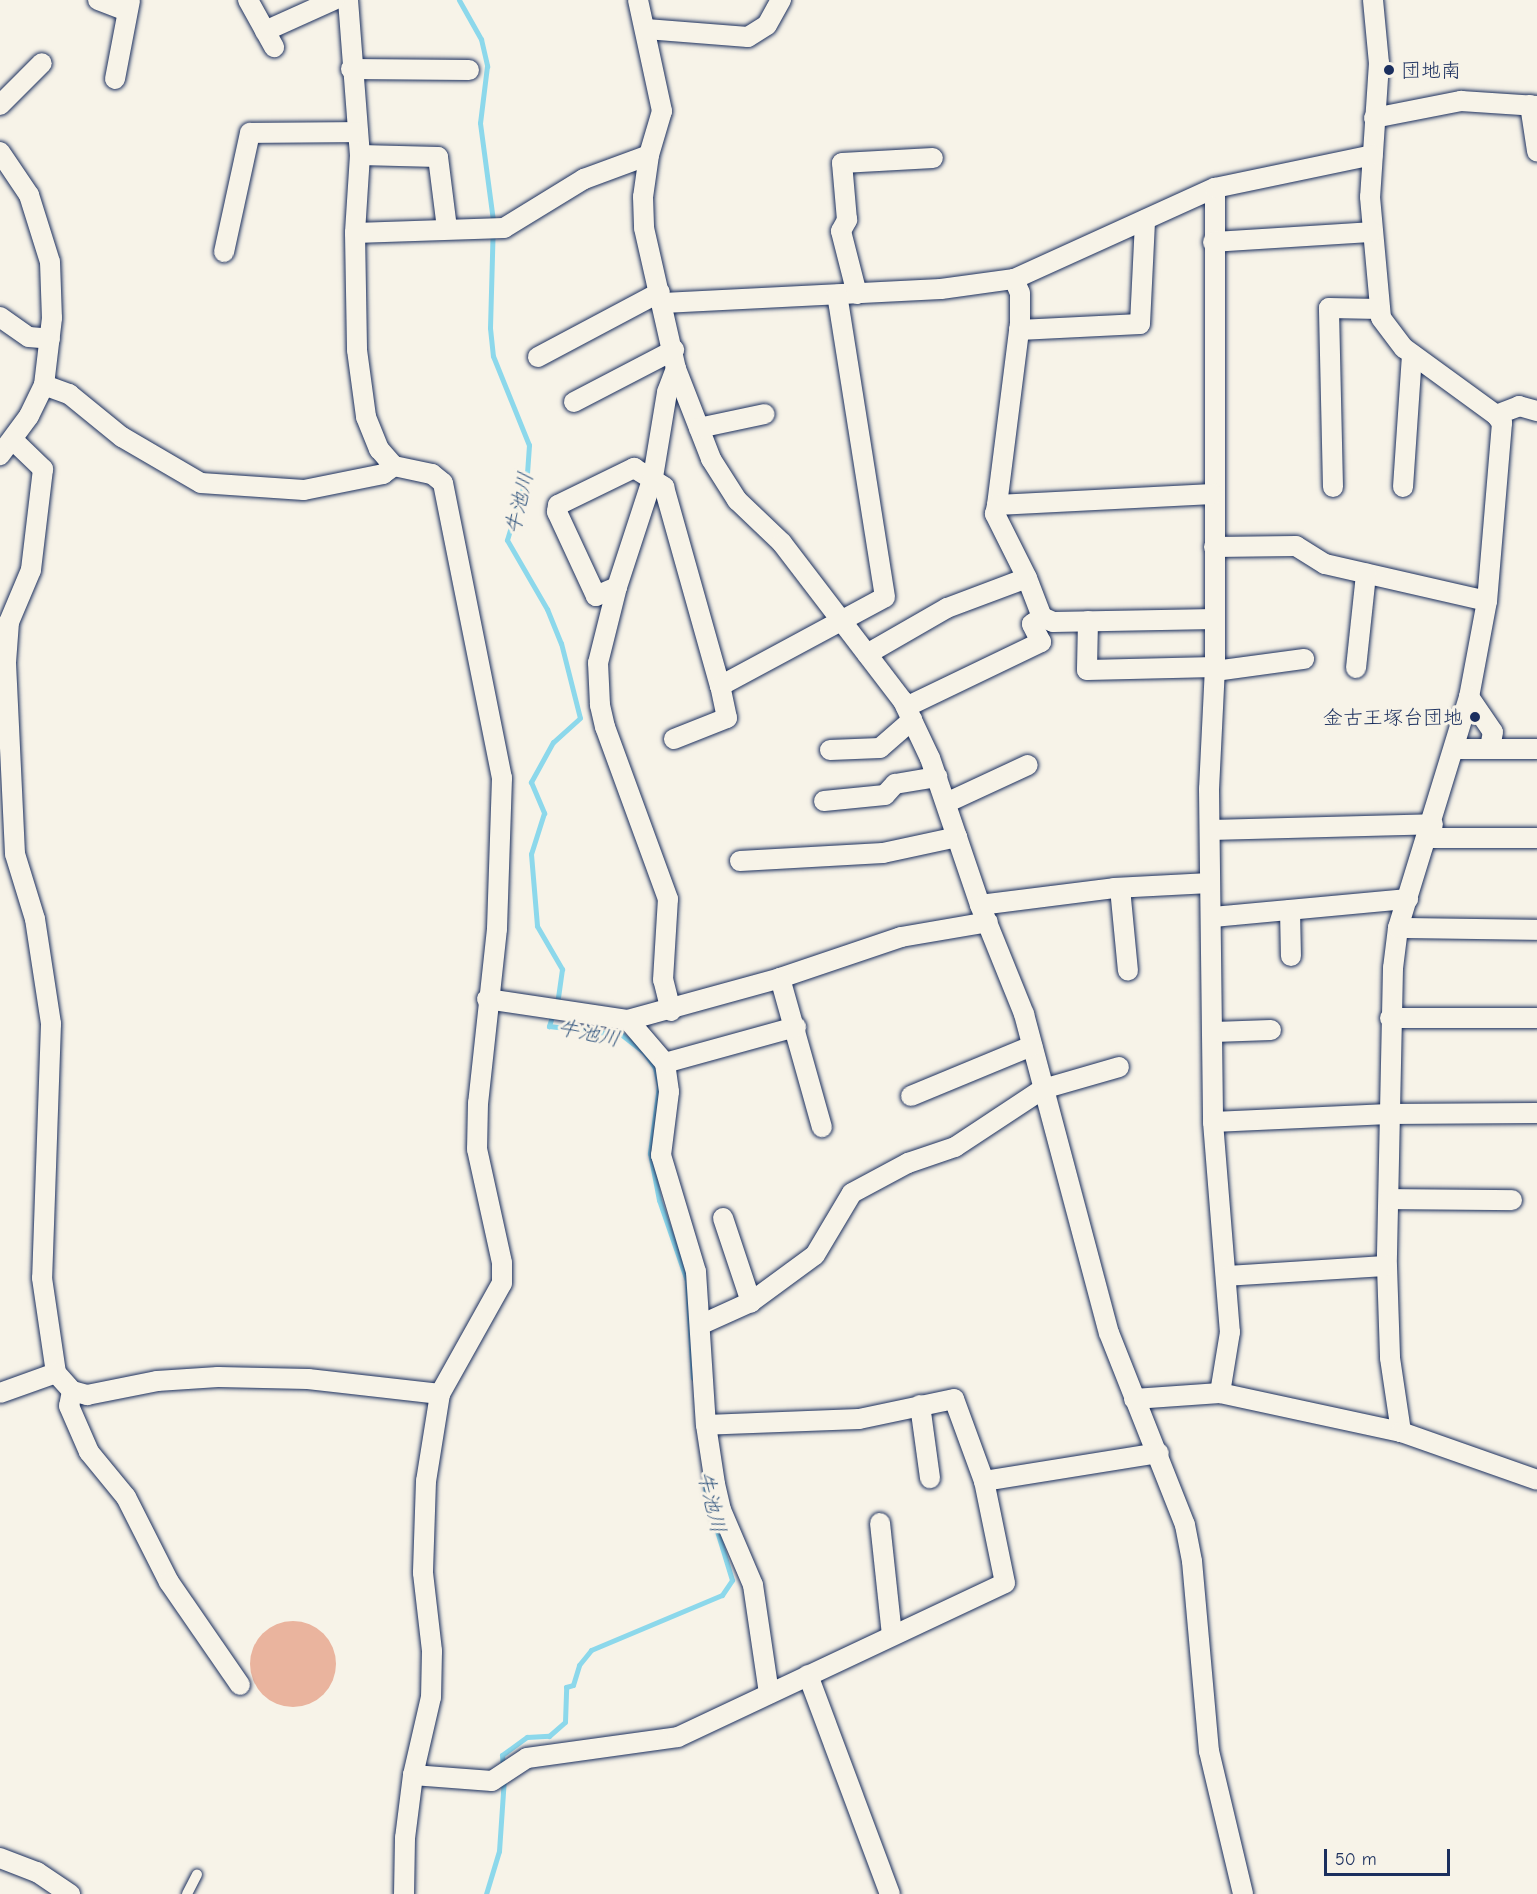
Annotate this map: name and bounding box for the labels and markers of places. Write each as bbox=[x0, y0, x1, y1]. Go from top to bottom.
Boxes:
place label: 団地南 bbox=[1401, 58, 1461, 82]
marker: 団地南 bbox=[1382, 63, 1396, 77]
place label: 金古王塚台団地 bbox=[1323, 705, 1463, 729]
marker: 金古王塚台団地 bbox=[1468, 710, 1482, 724]

